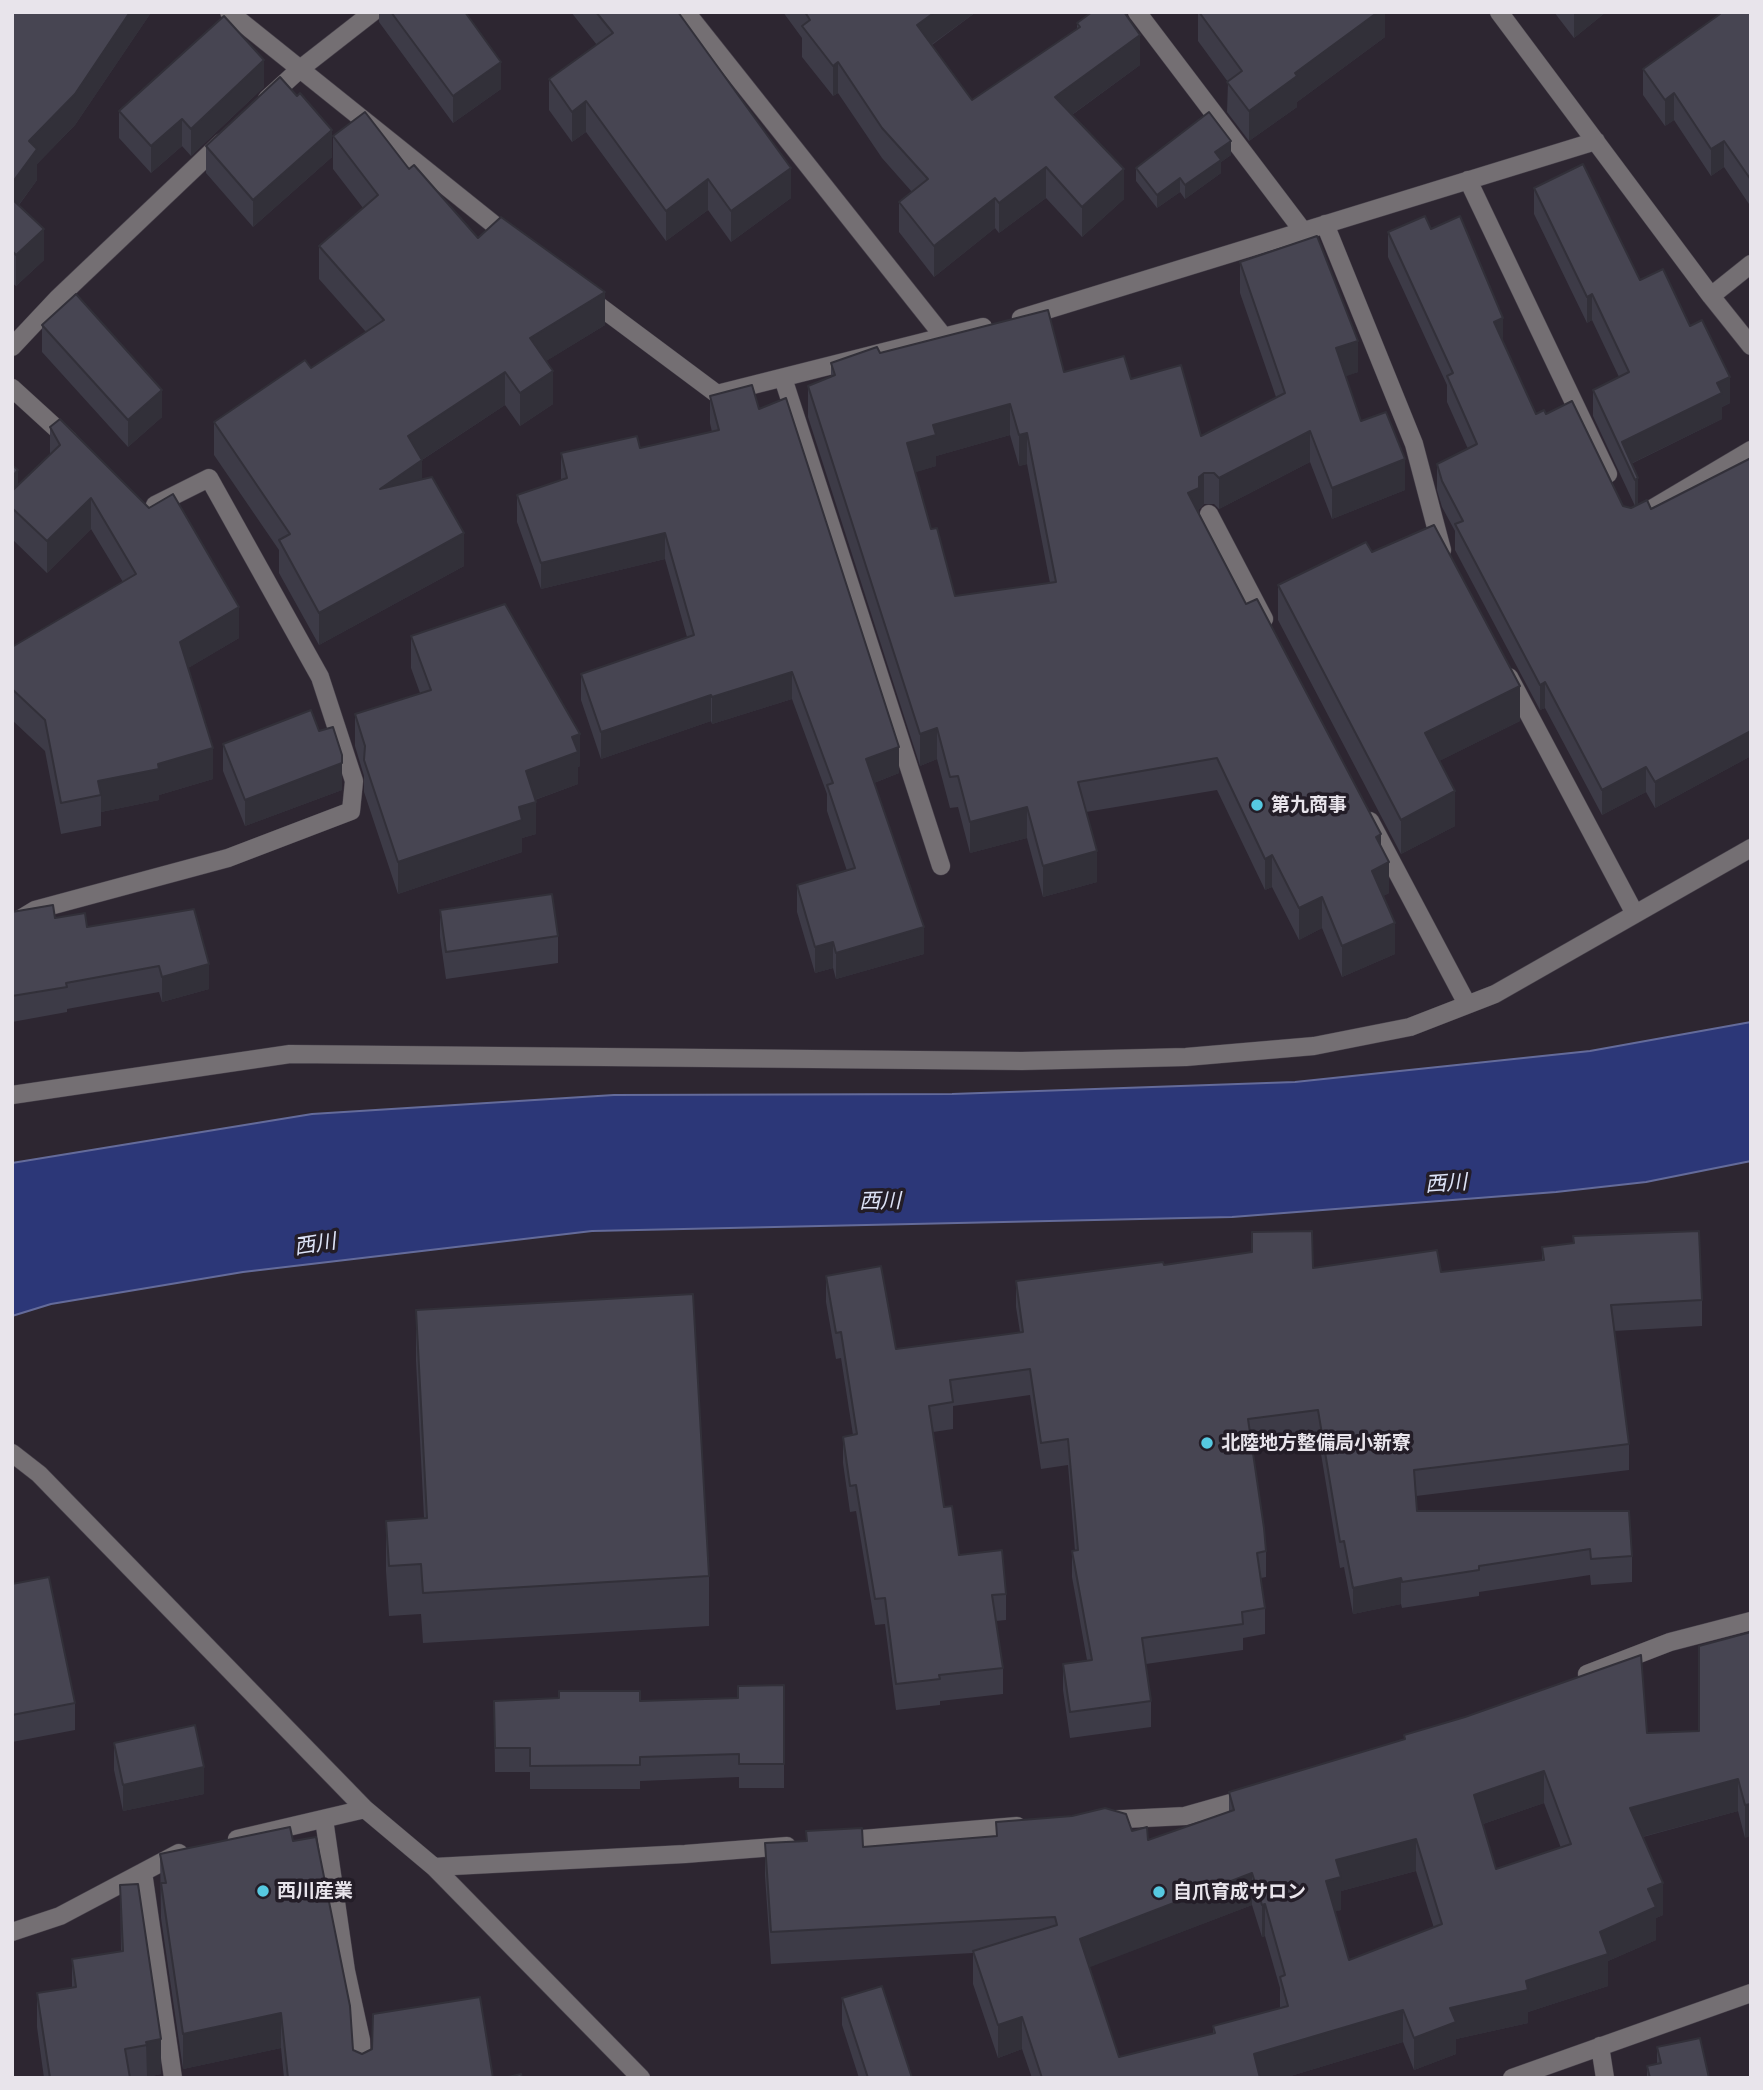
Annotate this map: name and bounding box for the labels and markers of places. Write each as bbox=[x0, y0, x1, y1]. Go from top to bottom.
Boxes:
place label: 第九商事 bbox=[1271, 794, 1347, 816]
marker: 第九商事 bbox=[1249, 797, 1265, 813]
place label: 北陸地方整備局小新寮 bbox=[1221, 1432, 1411, 1454]
marker: 北陸地方整備局小新寮 bbox=[1199, 1435, 1215, 1451]
place label: 西川産業 bbox=[277, 1880, 353, 1902]
place label: 自爪育成サロン bbox=[1173, 1881, 1306, 1903]
marker: 西川産業 bbox=[255, 1883, 271, 1899]
marker: 自爪育成サロン bbox=[1151, 1884, 1167, 1900]

